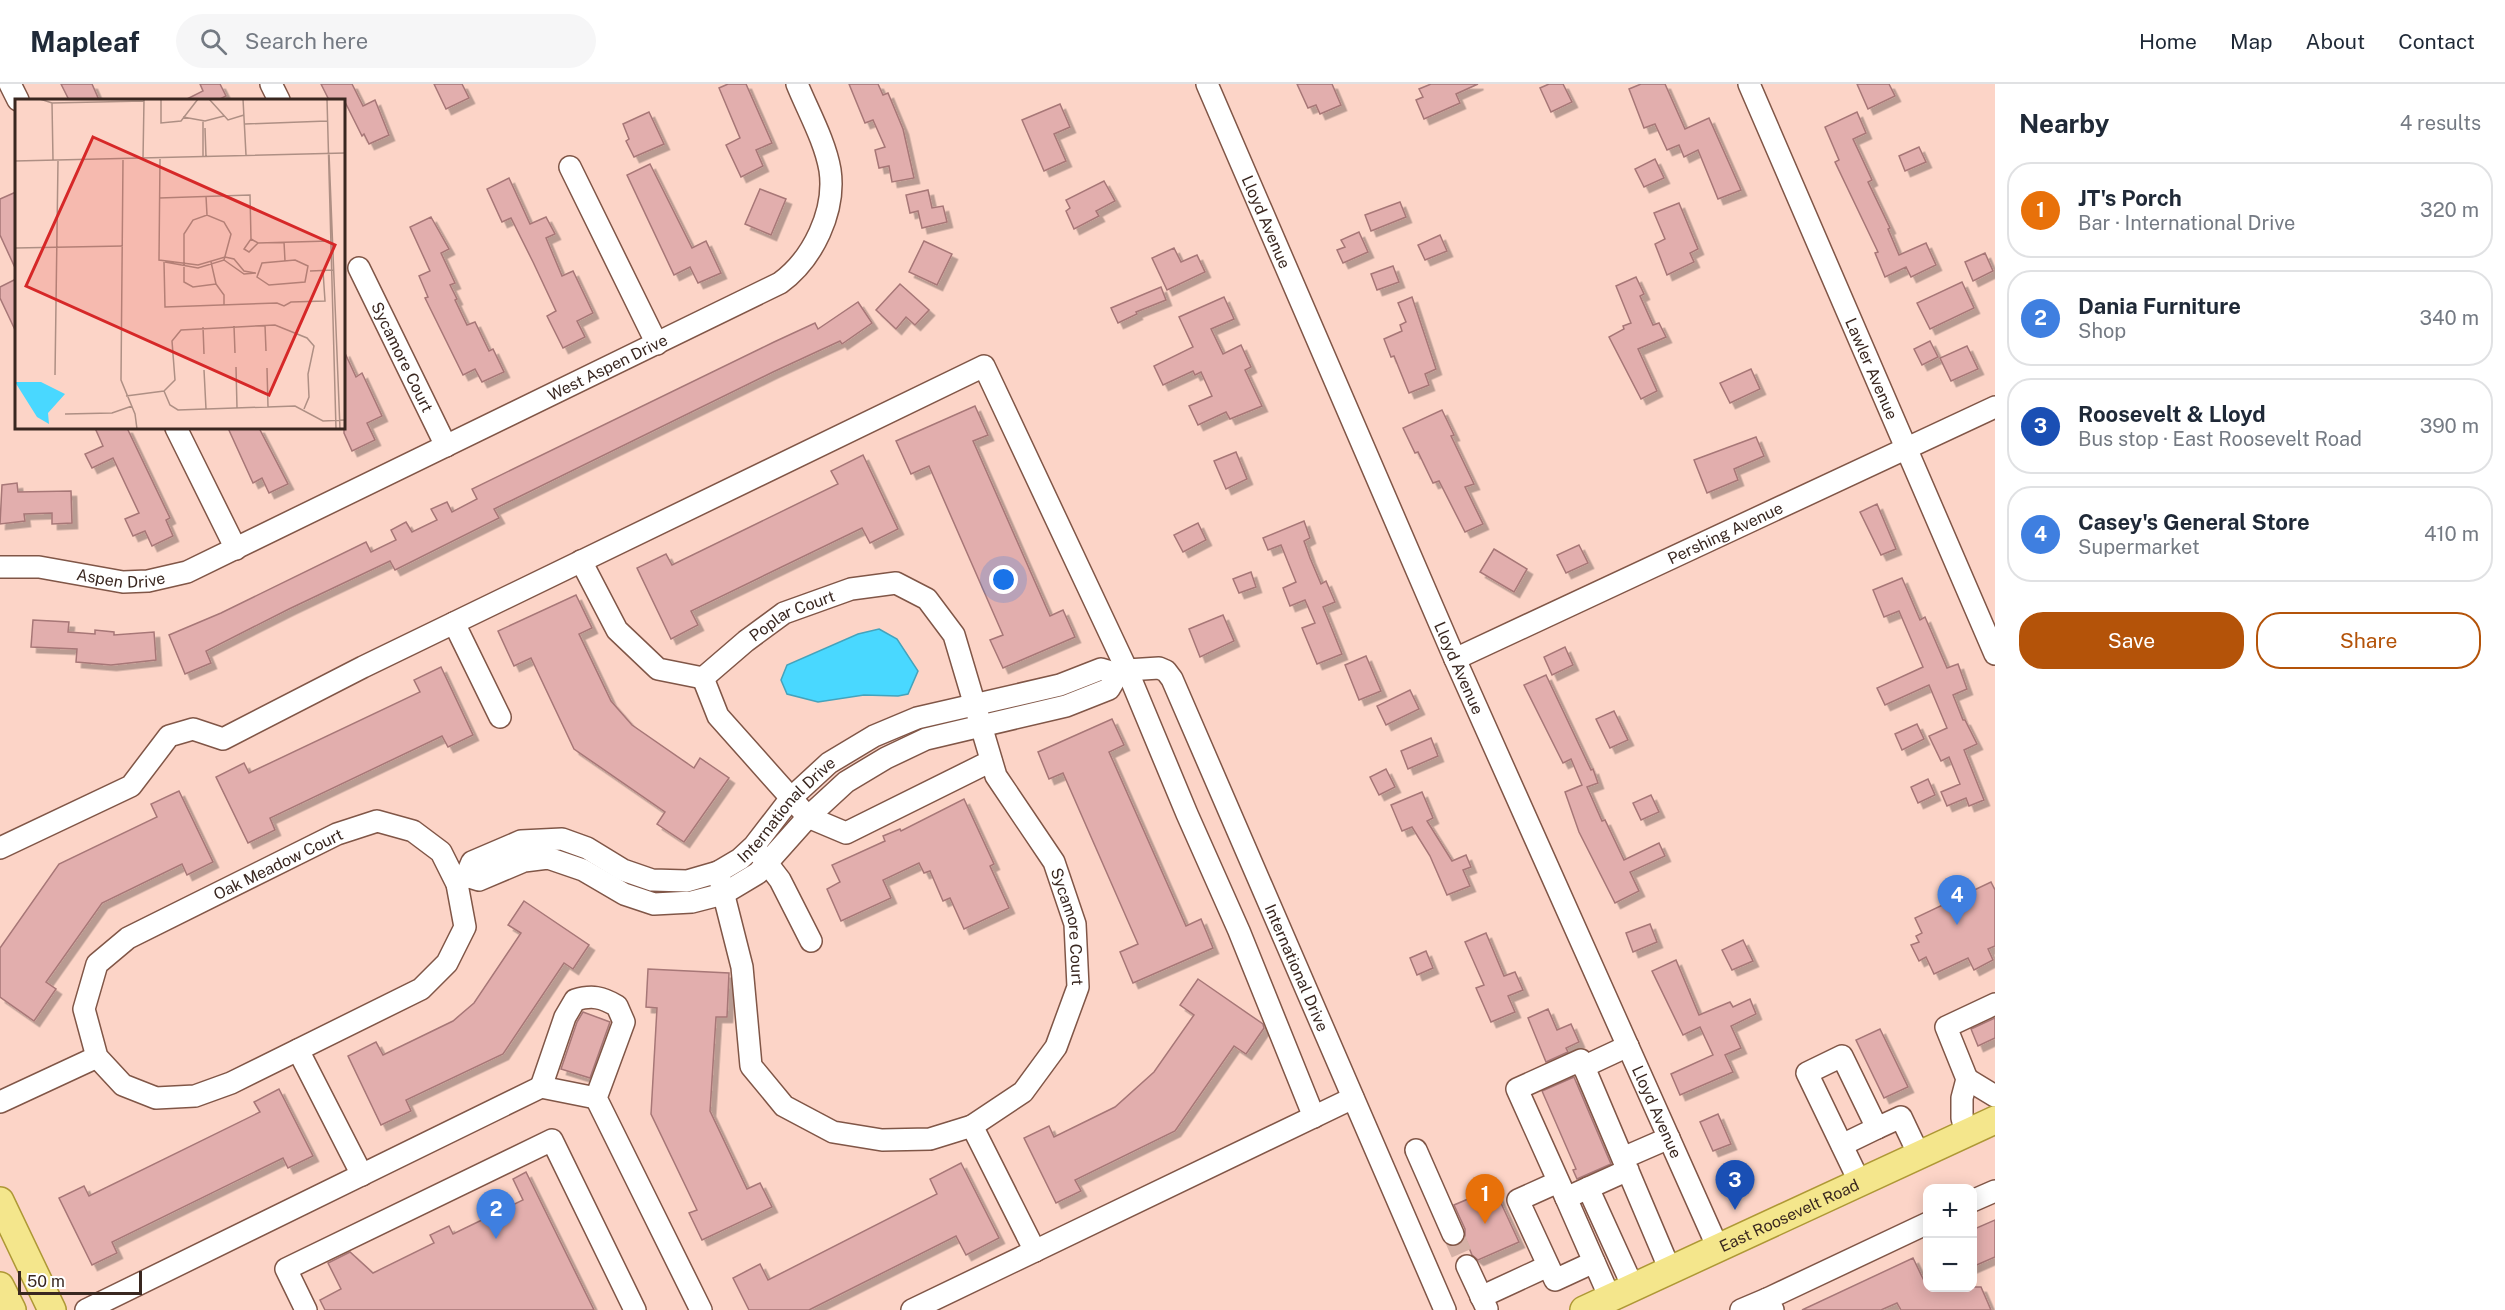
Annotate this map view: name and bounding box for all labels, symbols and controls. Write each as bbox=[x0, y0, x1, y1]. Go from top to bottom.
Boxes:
search box bbox=[176, 14, 596, 68]
text: Mapleaf bbox=[30, 25, 140, 58]
icon: search bbox=[197, 25, 230, 58]
text: Search here bbox=[245, 28, 368, 54]
text: Home bbox=[2139, 29, 2197, 54]
text: Map bbox=[2230, 29, 2273, 54]
text: About bbox=[2306, 29, 2365, 54]
text: Contact bbox=[2398, 29, 2475, 54]
inset map bbox=[15, 99, 345, 429]
text: Nearby bbox=[2019, 108, 2109, 139]
text: 4 results bbox=[2400, 111, 2481, 135]
street label: Lloyd Avenue bbox=[1238, 172, 1294, 271]
text: JT's Porch bbox=[2078, 185, 2182, 211]
text: 1 bbox=[2036, 198, 2045, 222]
text: 320 m bbox=[2420, 198, 2479, 222]
text: Bar · International Drive bbox=[2078, 211, 2295, 235]
text: Dania Furniture bbox=[2078, 293, 2241, 319]
street label: Sycamore Court bbox=[367, 299, 437, 415]
text: 2 bbox=[2034, 306, 2047, 330]
text: 340 m bbox=[2419, 306, 2479, 330]
street label: Lawler Avenue bbox=[1841, 315, 1902, 423]
text: Shop bbox=[2078, 319, 2126, 343]
street label: West Aspen Drive bbox=[545, 330, 671, 405]
text: Roosevelt & Lloyd bbox=[2078, 401, 2266, 427]
text: 3 bbox=[2034, 414, 2047, 438]
text: 390 m bbox=[2420, 414, 2479, 438]
text: Bus stop · East Roosevelt Road bbox=[2078, 427, 2362, 451]
street label: Pershing Avenue bbox=[1665, 498, 1786, 568]
text: Casey's General Store bbox=[2078, 509, 2310, 535]
text: 4 bbox=[2034, 522, 2047, 546]
text: 410 m bbox=[2424, 522, 2479, 546]
text: Supermarket bbox=[2078, 535, 2200, 559]
street label: Aspen Drive bbox=[75, 565, 167, 592]
your location bbox=[989, 565, 1018, 594]
street label: Poplar Court bbox=[746, 587, 837, 645]
button: Save bbox=[2019, 612, 2244, 669]
button: Share bbox=[2256, 612, 2481, 669]
street label: Lloyd Avenue bbox=[1430, 619, 1488, 717]
street label: International Drive bbox=[734, 753, 839, 867]
street label: Oak Meadow Court bbox=[210, 825, 346, 904]
street label: Sycamore Court bbox=[1047, 865, 1087, 986]
pin: 4 bbox=[1938, 876, 1976, 925]
street label: International Drive bbox=[1261, 901, 1332, 1035]
street label: Lloyd Avenue bbox=[1628, 1063, 1686, 1161]
pin: 3 bbox=[1716, 1160, 1754, 1210]
pin: 1 bbox=[1466, 1174, 1504, 1224]
street label: East Roosevelt Road bbox=[1717, 1175, 1862, 1256]
map controls bbox=[1923, 1184, 1977, 1292]
button: + bbox=[1923, 1184, 1977, 1238]
pin: 2 bbox=[476, 1190, 516, 1239]
button: − bbox=[1923, 1238, 1977, 1292]
scale bar bbox=[18, 1268, 142, 1296]
text: 50 m bbox=[27, 1272, 65, 1291]

